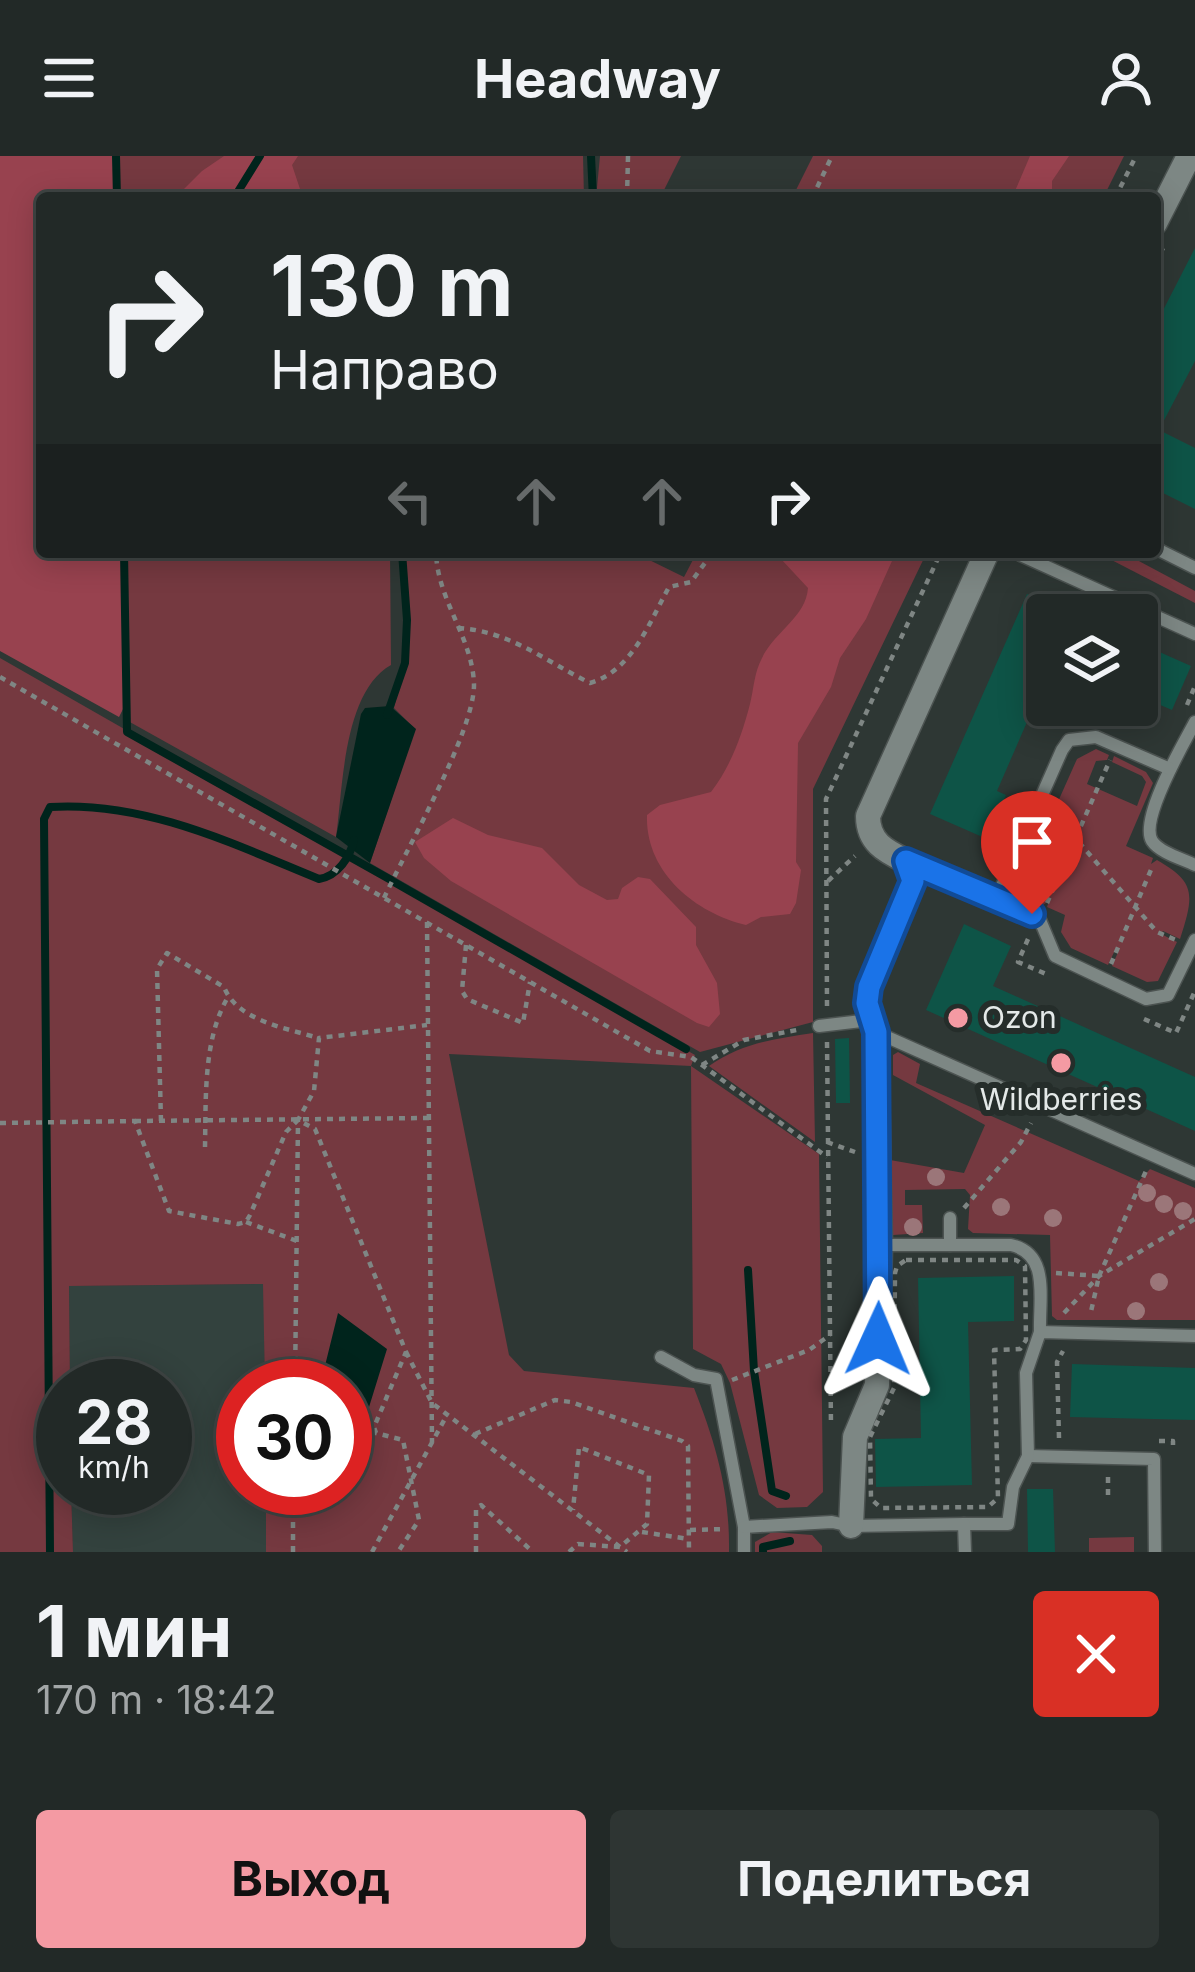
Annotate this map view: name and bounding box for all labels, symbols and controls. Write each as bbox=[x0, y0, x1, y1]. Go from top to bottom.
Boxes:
icon: menu bbox=[36, 45, 102, 111]
icon: person bbox=[1093, 45, 1159, 111]
text: Headway bbox=[474, 46, 721, 111]
text: 130 m bbox=[270, 235, 514, 336]
icon: right bbox=[72, 240, 228, 396]
text: Направо bbox=[270, 337, 499, 402]
icon: left bbox=[377, 468, 443, 534]
icon: ahead bbox=[503, 468, 569, 534]
icon: ahead bbox=[629, 468, 695, 534]
icon: right bbox=[755, 468, 821, 534]
map controls bbox=[1026, 594, 1158, 726]
button: layers bbox=[1026, 594, 1158, 726]
pin bbox=[981, 791, 1083, 914]
icon: arrive bbox=[999, 809, 1065, 875]
place label: Ozon bbox=[982, 999, 1057, 1035]
marker: Ozon bbox=[945, 1005, 971, 1031]
marker: Wildberries bbox=[1048, 1050, 1074, 1076]
place label: Wildberries bbox=[980, 1081, 1142, 1117]
position arrow bbox=[815, 1276, 941, 1402]
speed limit sign: 30 bbox=[216, 1359, 372, 1515]
text: 28 bbox=[76, 1386, 152, 1458]
text: km/h bbox=[78, 1449, 150, 1485]
text: 1 мин bbox=[36, 1587, 232, 1674]
button: close bbox=[1033, 1591, 1159, 1717]
text: 170 m · 18:42 bbox=[36, 1676, 276, 1723]
button: Выход bbox=[36, 1810, 586, 1948]
button: Поделиться bbox=[610, 1810, 1159, 1948]

